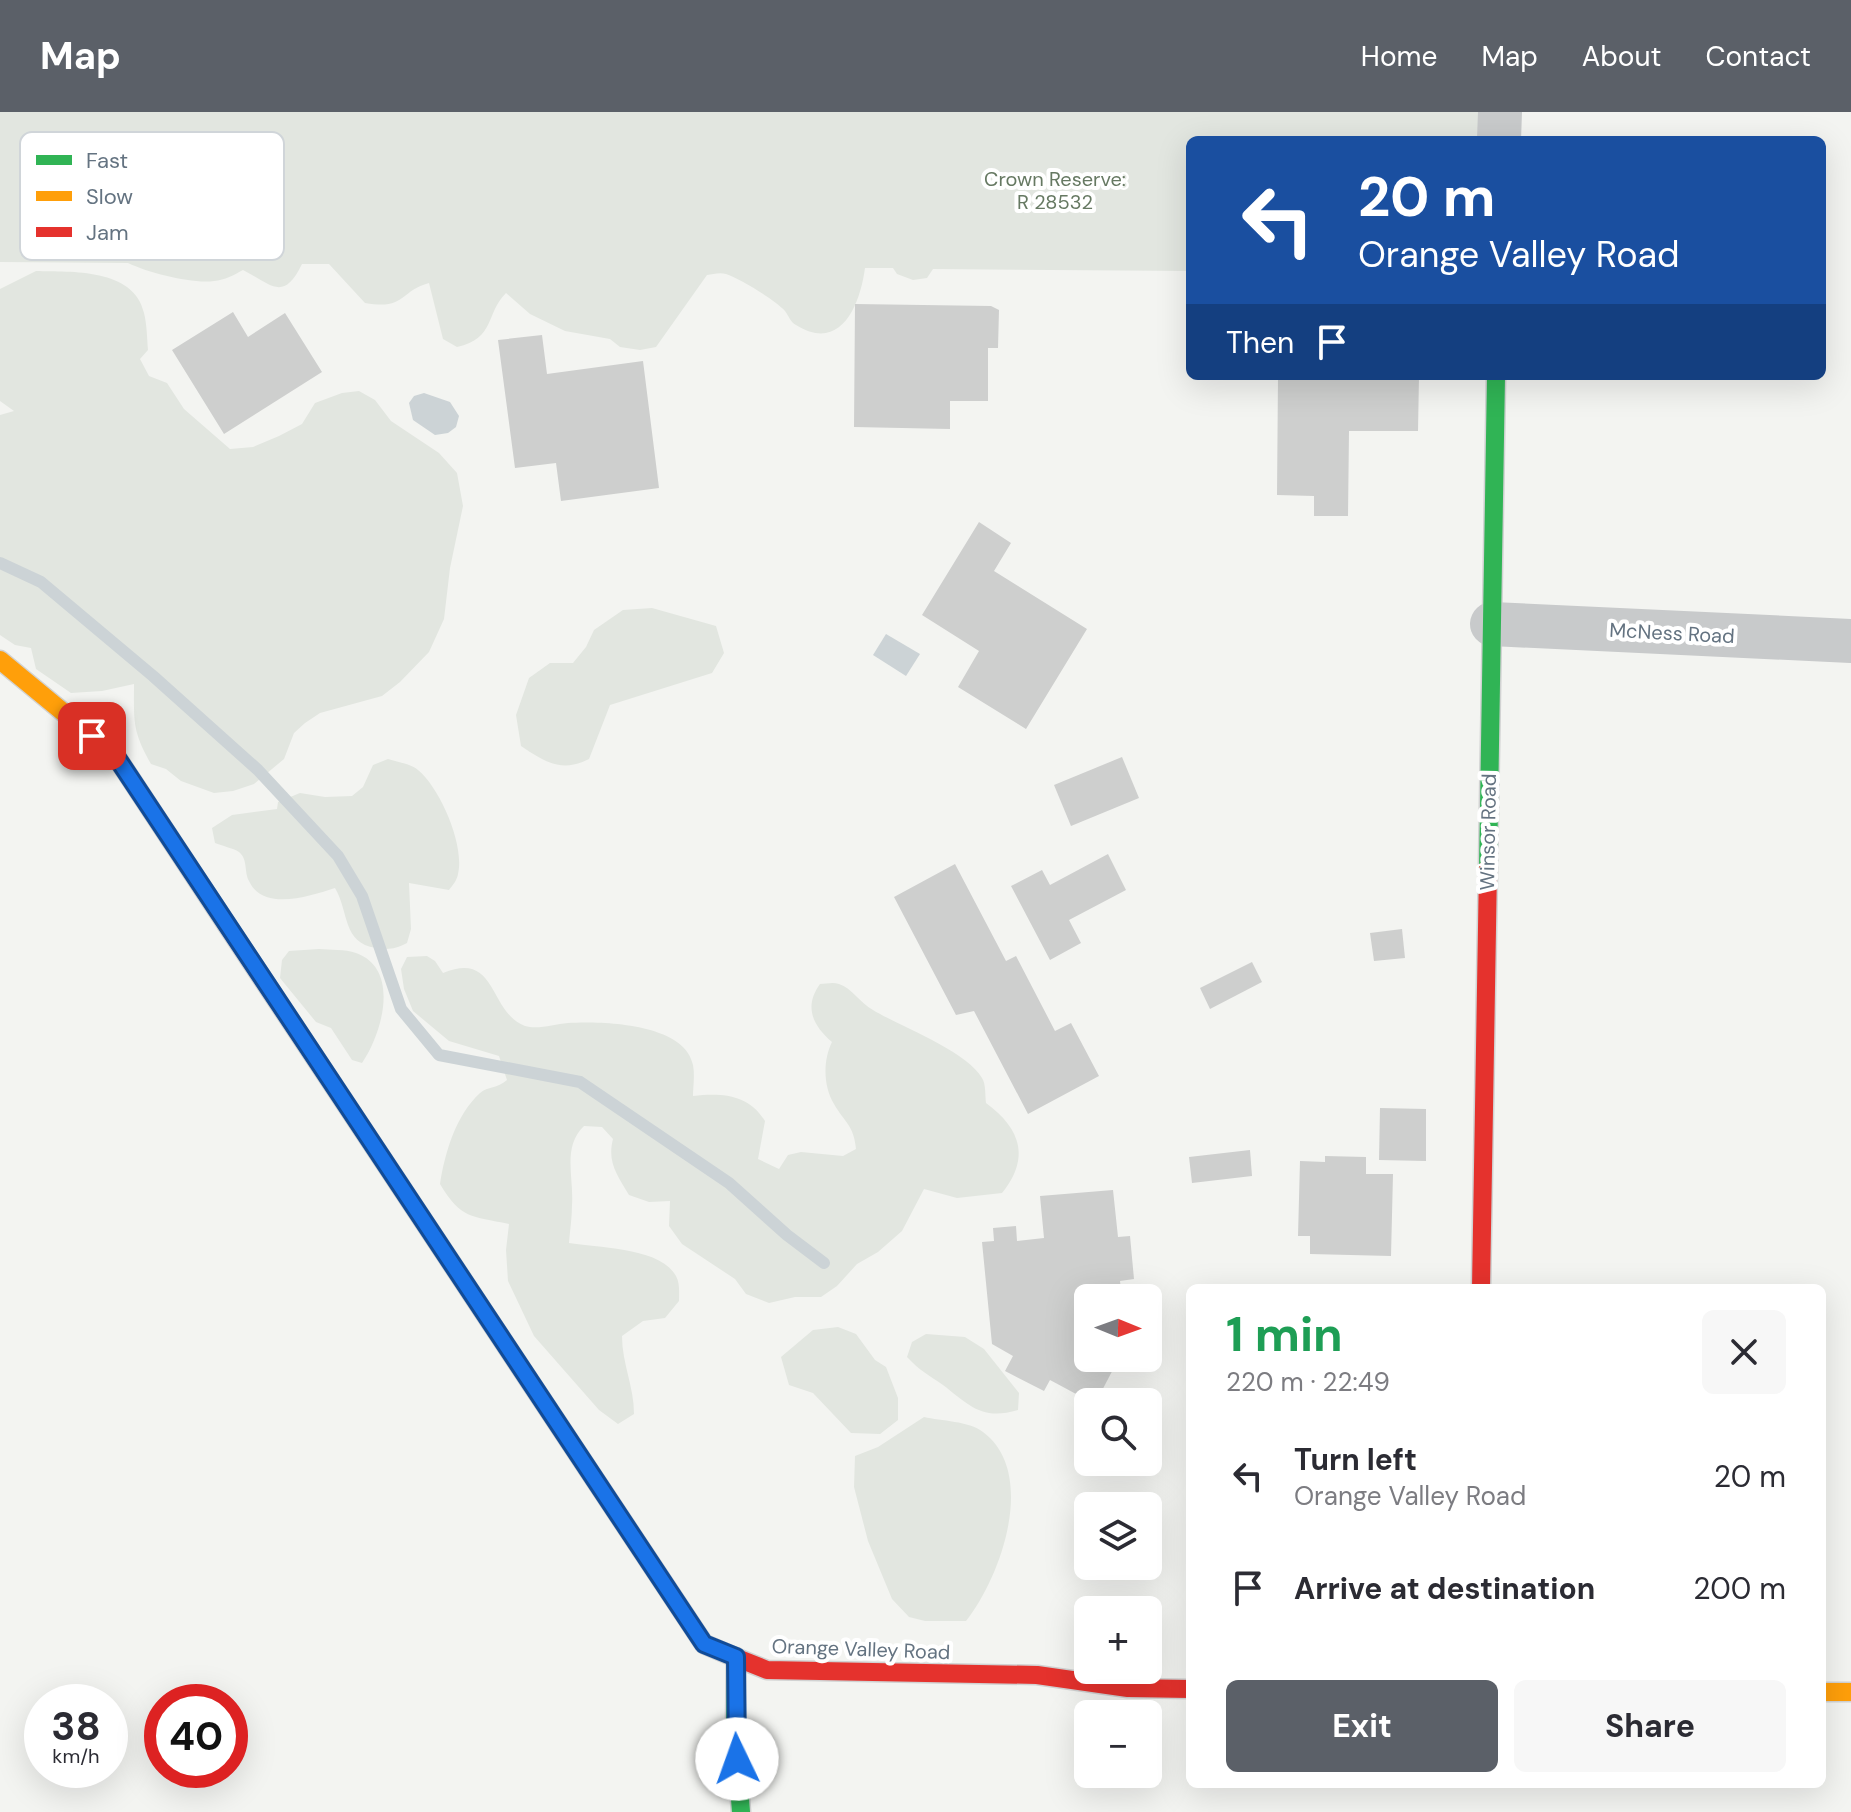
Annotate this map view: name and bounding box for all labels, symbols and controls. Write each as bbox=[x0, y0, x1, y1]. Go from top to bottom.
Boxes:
text: Map bbox=[40, 31, 121, 81]
text: Home bbox=[1361, 38, 1437, 75]
text: Map bbox=[1481, 38, 1538, 75]
text: About bbox=[1582, 38, 1661, 75]
text: Contact bbox=[1705, 38, 1811, 75]
legend bbox=[20, 132, 284, 260]
text: Fast bbox=[86, 146, 128, 175]
text: 20 m bbox=[1358, 160, 1495, 233]
park label: Crown Reserve: R 28532 bbox=[984, 166, 1126, 215]
icon: left bbox=[1226, 168, 1330, 272]
text: Slow bbox=[86, 182, 133, 211]
text: Jam bbox=[86, 218, 129, 247]
text: Orange Valley Road bbox=[1358, 231, 1680, 278]
icon: arrive bbox=[1310, 320, 1354, 364]
text: Then bbox=[1226, 323, 1294, 362]
street label: McNess Road bbox=[1609, 617, 1735, 649]
pin bbox=[58, 702, 126, 770]
icon: arrive bbox=[70, 714, 114, 758]
street label: Winsor Road bbox=[1474, 773, 1502, 891]
north arrow bbox=[1074, 1284, 1162, 1372]
map controls bbox=[1074, 1284, 1162, 1788]
text: 1 min bbox=[1226, 1303, 1343, 1366]
button: close bbox=[1702, 1310, 1786, 1394]
text: 220 m · 22:49 bbox=[1226, 1365, 1390, 1399]
button: search bbox=[1074, 1388, 1162, 1476]
text: Turn left bbox=[1294, 1440, 1417, 1479]
icon: left bbox=[1226, 1454, 1270, 1498]
text: 20 m bbox=[1714, 1457, 1786, 1496]
text: Orange Valley Road bbox=[1294, 1479, 1526, 1513]
button: layers bbox=[1074, 1492, 1162, 1580]
icon: arrive bbox=[1226, 1566, 1270, 1610]
text: Arrive at destination bbox=[1294, 1569, 1595, 1608]
text: 200 m bbox=[1693, 1569, 1786, 1608]
button: + bbox=[1074, 1596, 1162, 1684]
street label: Orange Valley Road bbox=[771, 1633, 951, 1665]
button: Exit bbox=[1226, 1680, 1498, 1772]
button: Share bbox=[1514, 1680, 1786, 1772]
speed limit sign: 40 bbox=[144, 1684, 248, 1788]
text: 38 bbox=[51, 1700, 101, 1752]
button: − bbox=[1074, 1700, 1162, 1788]
position arrow bbox=[695, 1717, 779, 1801]
text: km/h bbox=[52, 1743, 100, 1769]

